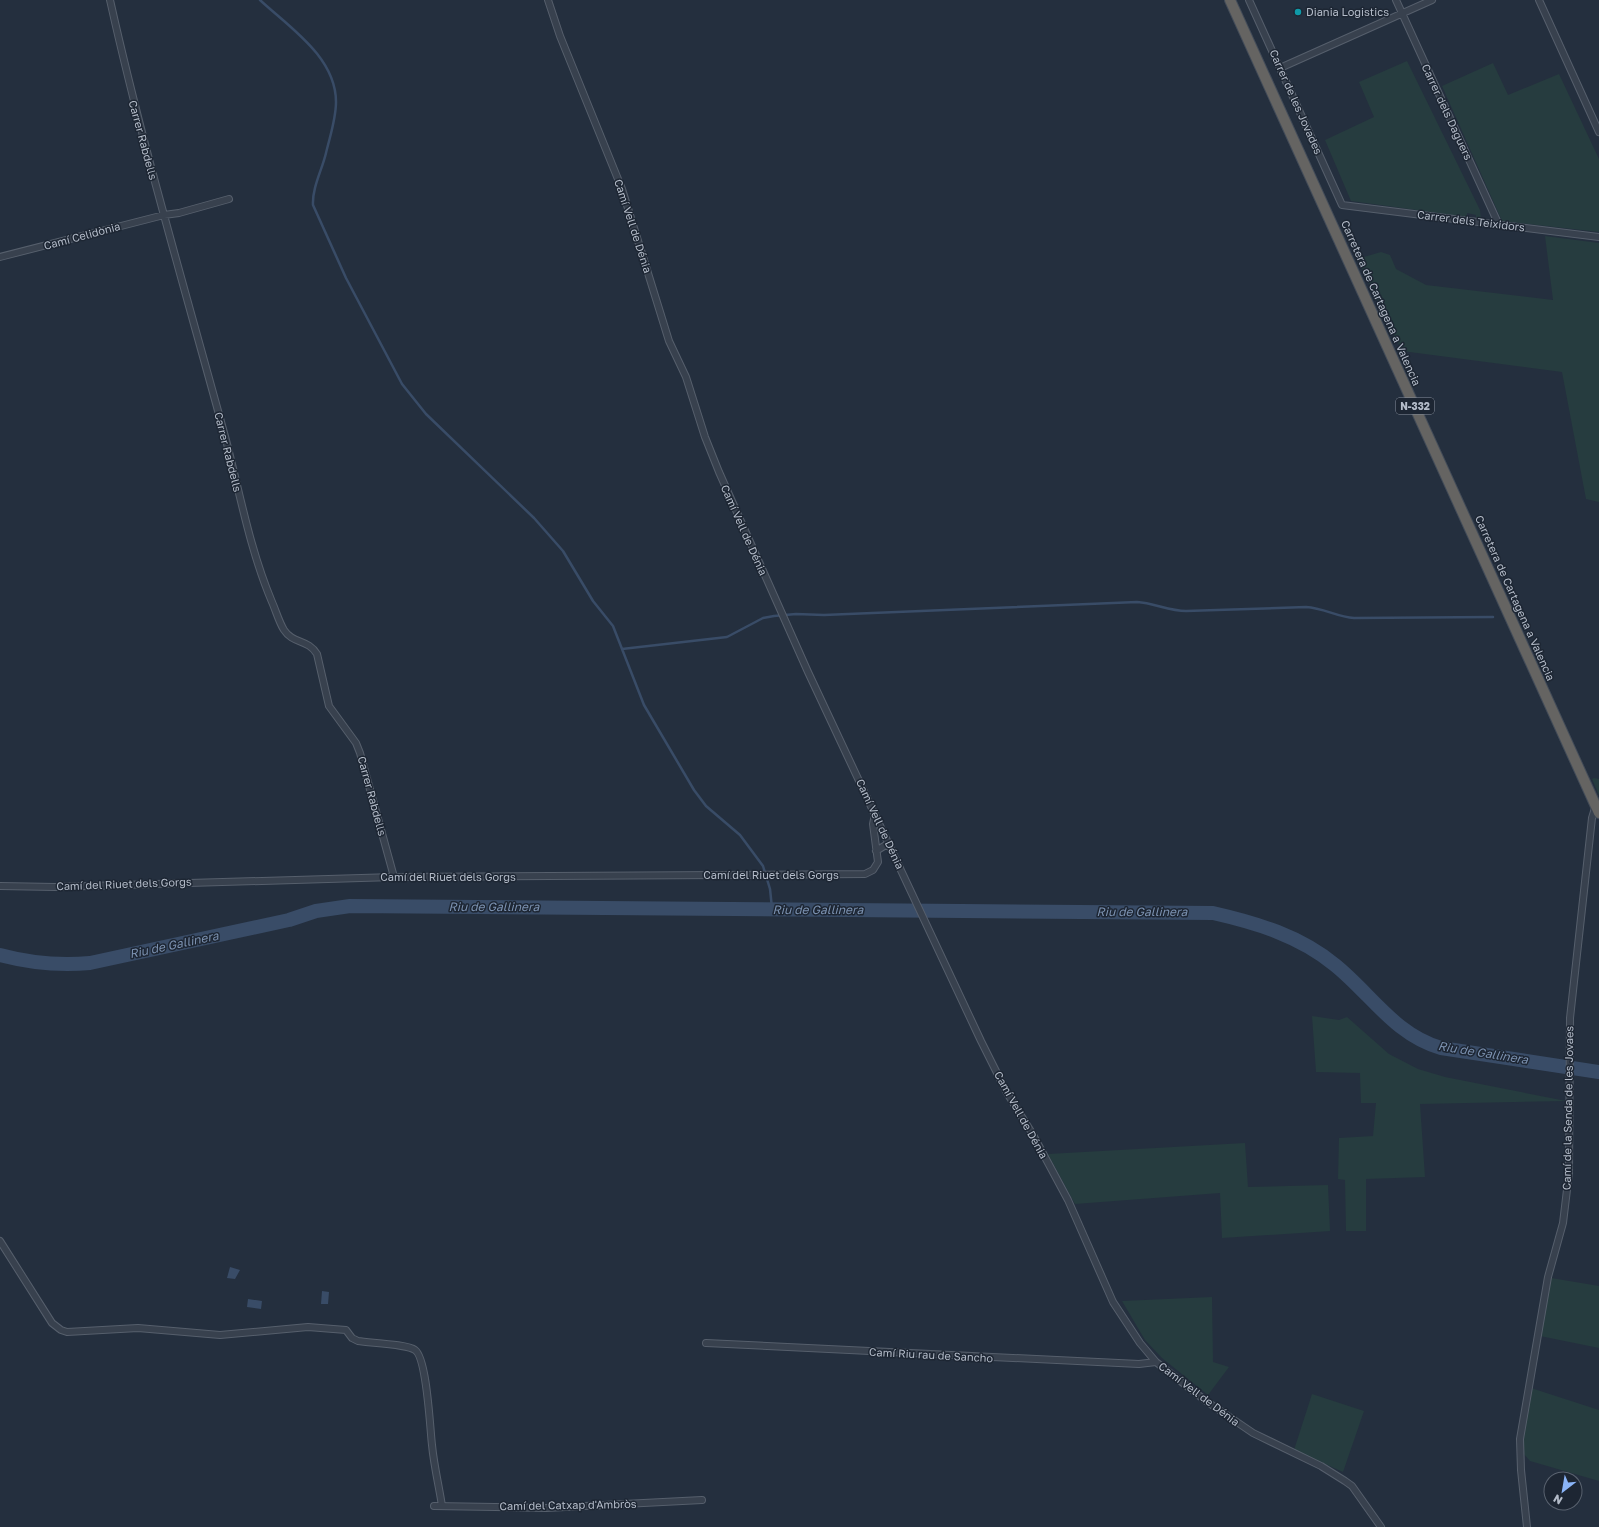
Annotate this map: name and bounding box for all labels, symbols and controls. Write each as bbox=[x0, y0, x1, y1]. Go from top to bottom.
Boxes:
place label: Diania Logistics bbox=[1306, 5, 1389, 18]
marker: Diania Logistics bbox=[1293, 7, 1303, 17]
street label: Carrer de les Jovades bbox=[1267, 47, 1326, 156]
street label: Carrer dels Daguers bbox=[1419, 62, 1476, 162]
street label: Carrer Rabdells bbox=[127, 99, 160, 181]
street label: Camí Vell de Dénia bbox=[612, 177, 655, 274]
street label: Carrer dels Teixidors bbox=[1416, 207, 1526, 234]
street label: Carretera de Cartagena a Valencia bbox=[1339, 218, 1424, 388]
street label: Camí Celidònia bbox=[42, 219, 122, 252]
road number: N-332 bbox=[1396, 398, 1434, 414]
street label: Carrer Rabdells bbox=[212, 411, 245, 493]
street label: Camí Vell de Dénia bbox=[719, 482, 770, 577]
street label: Carretera de Cartagena a Valencia bbox=[1473, 513, 1558, 683]
street label: Carrer Rabdells bbox=[356, 755, 389, 837]
street label: Camí Vell de Dénia bbox=[854, 777, 907, 871]
street label: Camí del Riuet dels Gorgs bbox=[703, 868, 839, 881]
street label: Camí del Riuet dels Gorgs bbox=[380, 870, 516, 883]
street label: Camí del Riuet dels Gorgs bbox=[56, 875, 192, 892]
water label: Riu de Gallinera bbox=[449, 899, 541, 914]
water label: Riu de Gallinera bbox=[773, 902, 865, 917]
water label: Riu de Gallinera bbox=[1097, 904, 1189, 919]
water label: Riu de Gallinera bbox=[128, 927, 221, 961]
street label: Camí de la Senda de les Jovaes bbox=[1560, 1026, 1575, 1190]
water label: Riu de Gallinera bbox=[1437, 1038, 1530, 1067]
street label: Camí Vell de Dénia bbox=[992, 1069, 1051, 1161]
street label: Camí Riu rau de Sancho bbox=[869, 1345, 994, 1364]
street label: Camí Vell de Dénia bbox=[1156, 1359, 1242, 1428]
north arrow bbox=[1543, 1471, 1583, 1511]
text: N bbox=[1551, 1492, 1565, 1508]
street label: Camí del Catxap d'Ambròs bbox=[499, 1497, 637, 1512]

